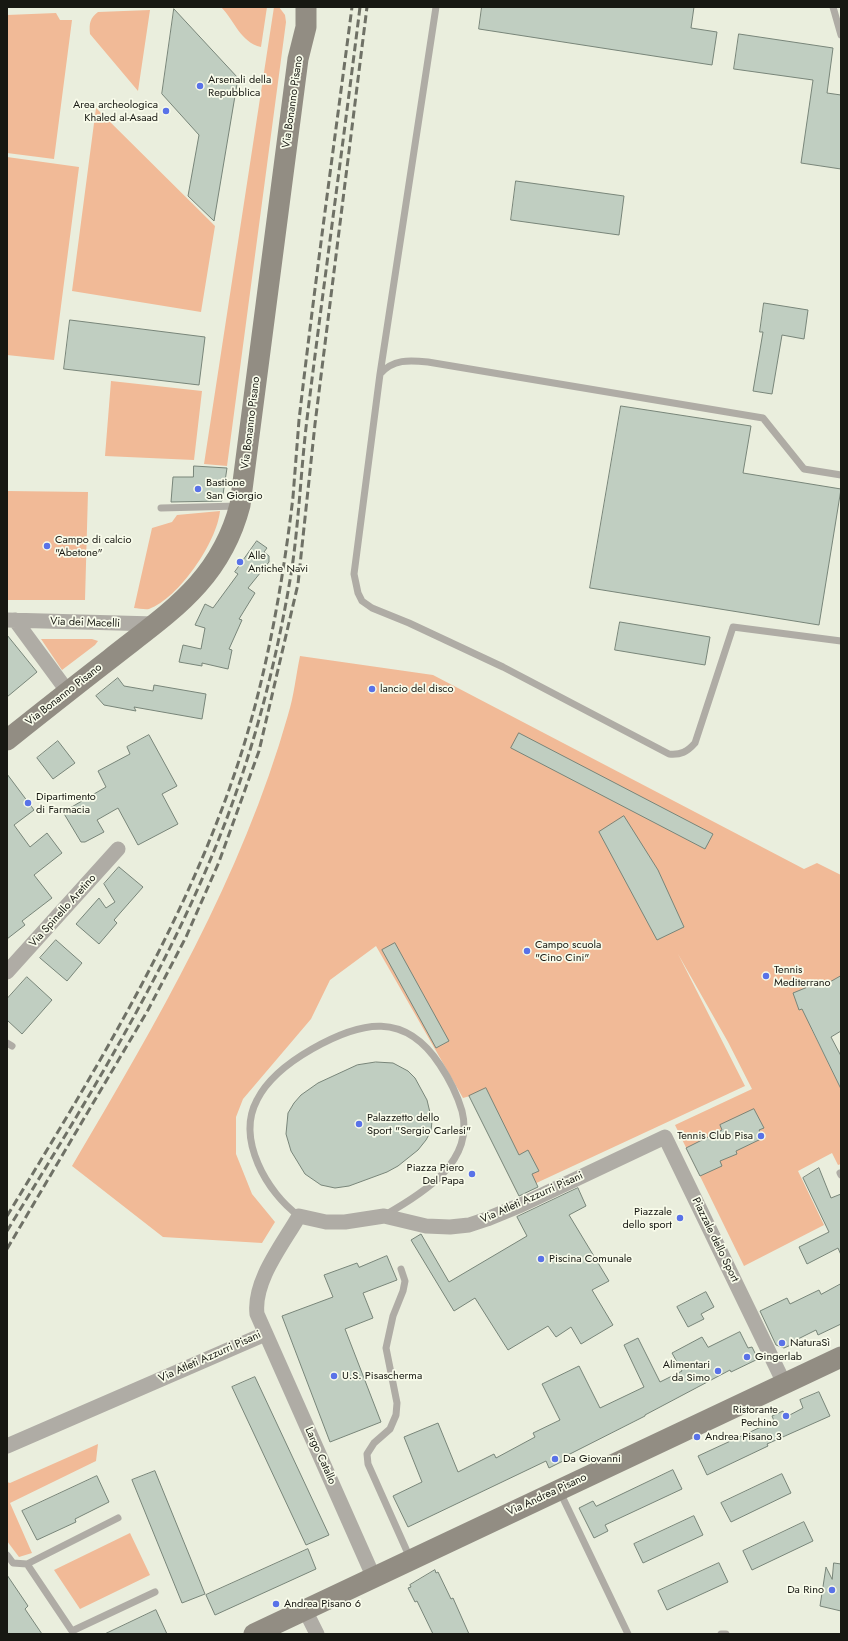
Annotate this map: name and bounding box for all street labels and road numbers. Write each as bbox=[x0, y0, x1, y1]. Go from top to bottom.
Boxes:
street label: Via Bonanno Pisano bbox=[280, 55, 306, 149]
street label: Via Bonanno Pisano bbox=[239, 376, 263, 470]
street label: Via dei Macelli bbox=[50, 615, 120, 631]
street label: Via Bonanno Pisano bbox=[23, 661, 105, 729]
street label: Via Spinello Aretino bbox=[27, 872, 99, 950]
street label: Via Atleti Azzurri Pisani bbox=[479, 1170, 585, 1226]
street label: Piazzale dello Sport bbox=[689, 1196, 741, 1284]
street label: Via Atleti Azzurri Pisani bbox=[157, 1329, 263, 1385]
street label: Largo Catallo bbox=[302, 1425, 338, 1487]
street label: Via Andrea Pisano bbox=[505, 1471, 589, 1519]

